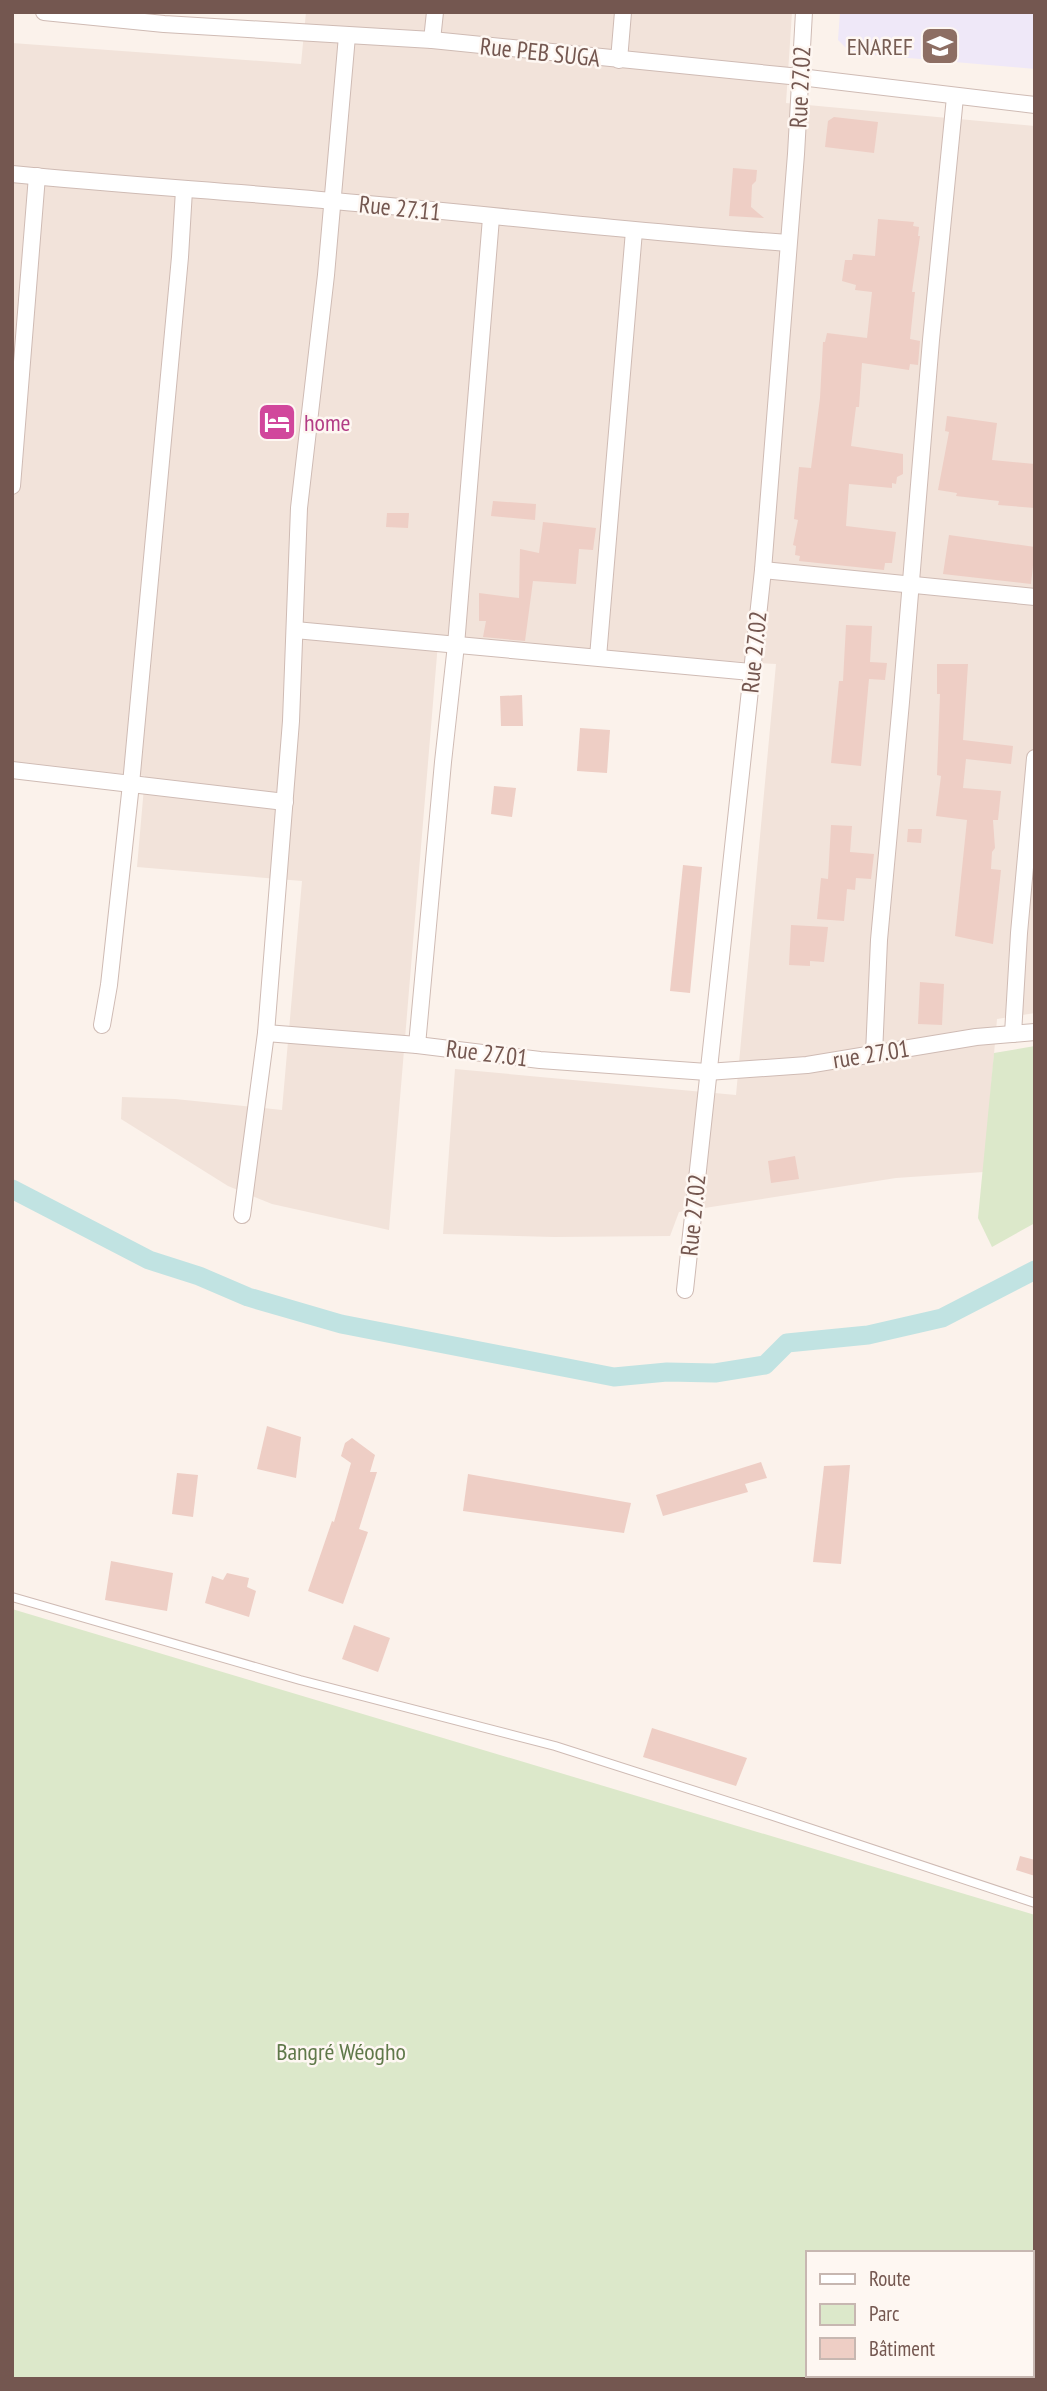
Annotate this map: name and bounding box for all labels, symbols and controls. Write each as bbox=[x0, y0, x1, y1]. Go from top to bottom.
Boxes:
school or university icon: ENAREF bbox=[919, 25, 961, 67]
street label: Rue PEB SUGA bbox=[479, 30, 602, 74]
place label: ENAREF bbox=[847, 31, 913, 62]
street label: Rue 27.02 bbox=[782, 45, 818, 129]
street label: Rue 27.11 bbox=[357, 188, 443, 228]
hotel icon: home bbox=[256, 401, 298, 443]
place label: home bbox=[304, 407, 350, 438]
street label: Rue 27.02 bbox=[734, 609, 774, 695]
street label: Rue 27.01 bbox=[444, 1033, 530, 1073]
street label: rue 27.01 bbox=[830, 1033, 912, 1075]
street label: Rue 27.02 bbox=[673, 1172, 713, 1258]
park label: Bangré Wéogho bbox=[276, 2036, 406, 2067]
legend bbox=[806, 2251, 1033, 2377]
text: Route bbox=[869, 2265, 911, 2292]
text: Parc bbox=[869, 2300, 900, 2327]
text: Bâtiment bbox=[869, 2335, 935, 2362]

